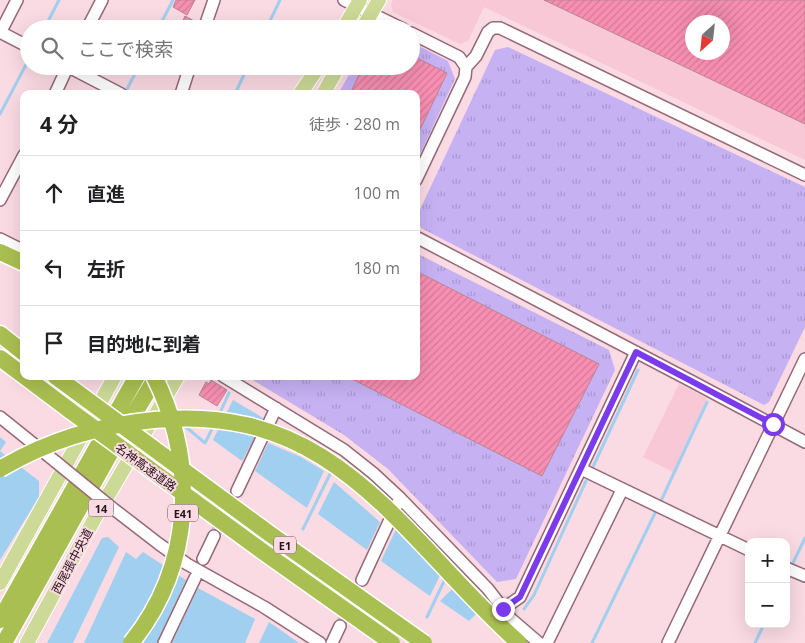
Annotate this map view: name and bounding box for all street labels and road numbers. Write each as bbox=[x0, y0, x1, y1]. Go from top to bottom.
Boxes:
street label: 名神高速道路 bbox=[112, 439, 180, 495]
road number: 14 bbox=[88, 499, 114, 516]
road number: E41 bbox=[168, 504, 198, 522]
street label: 西尾張中央道 bbox=[48, 525, 96, 597]
road number: E1 bbox=[274, 536, 296, 554]

